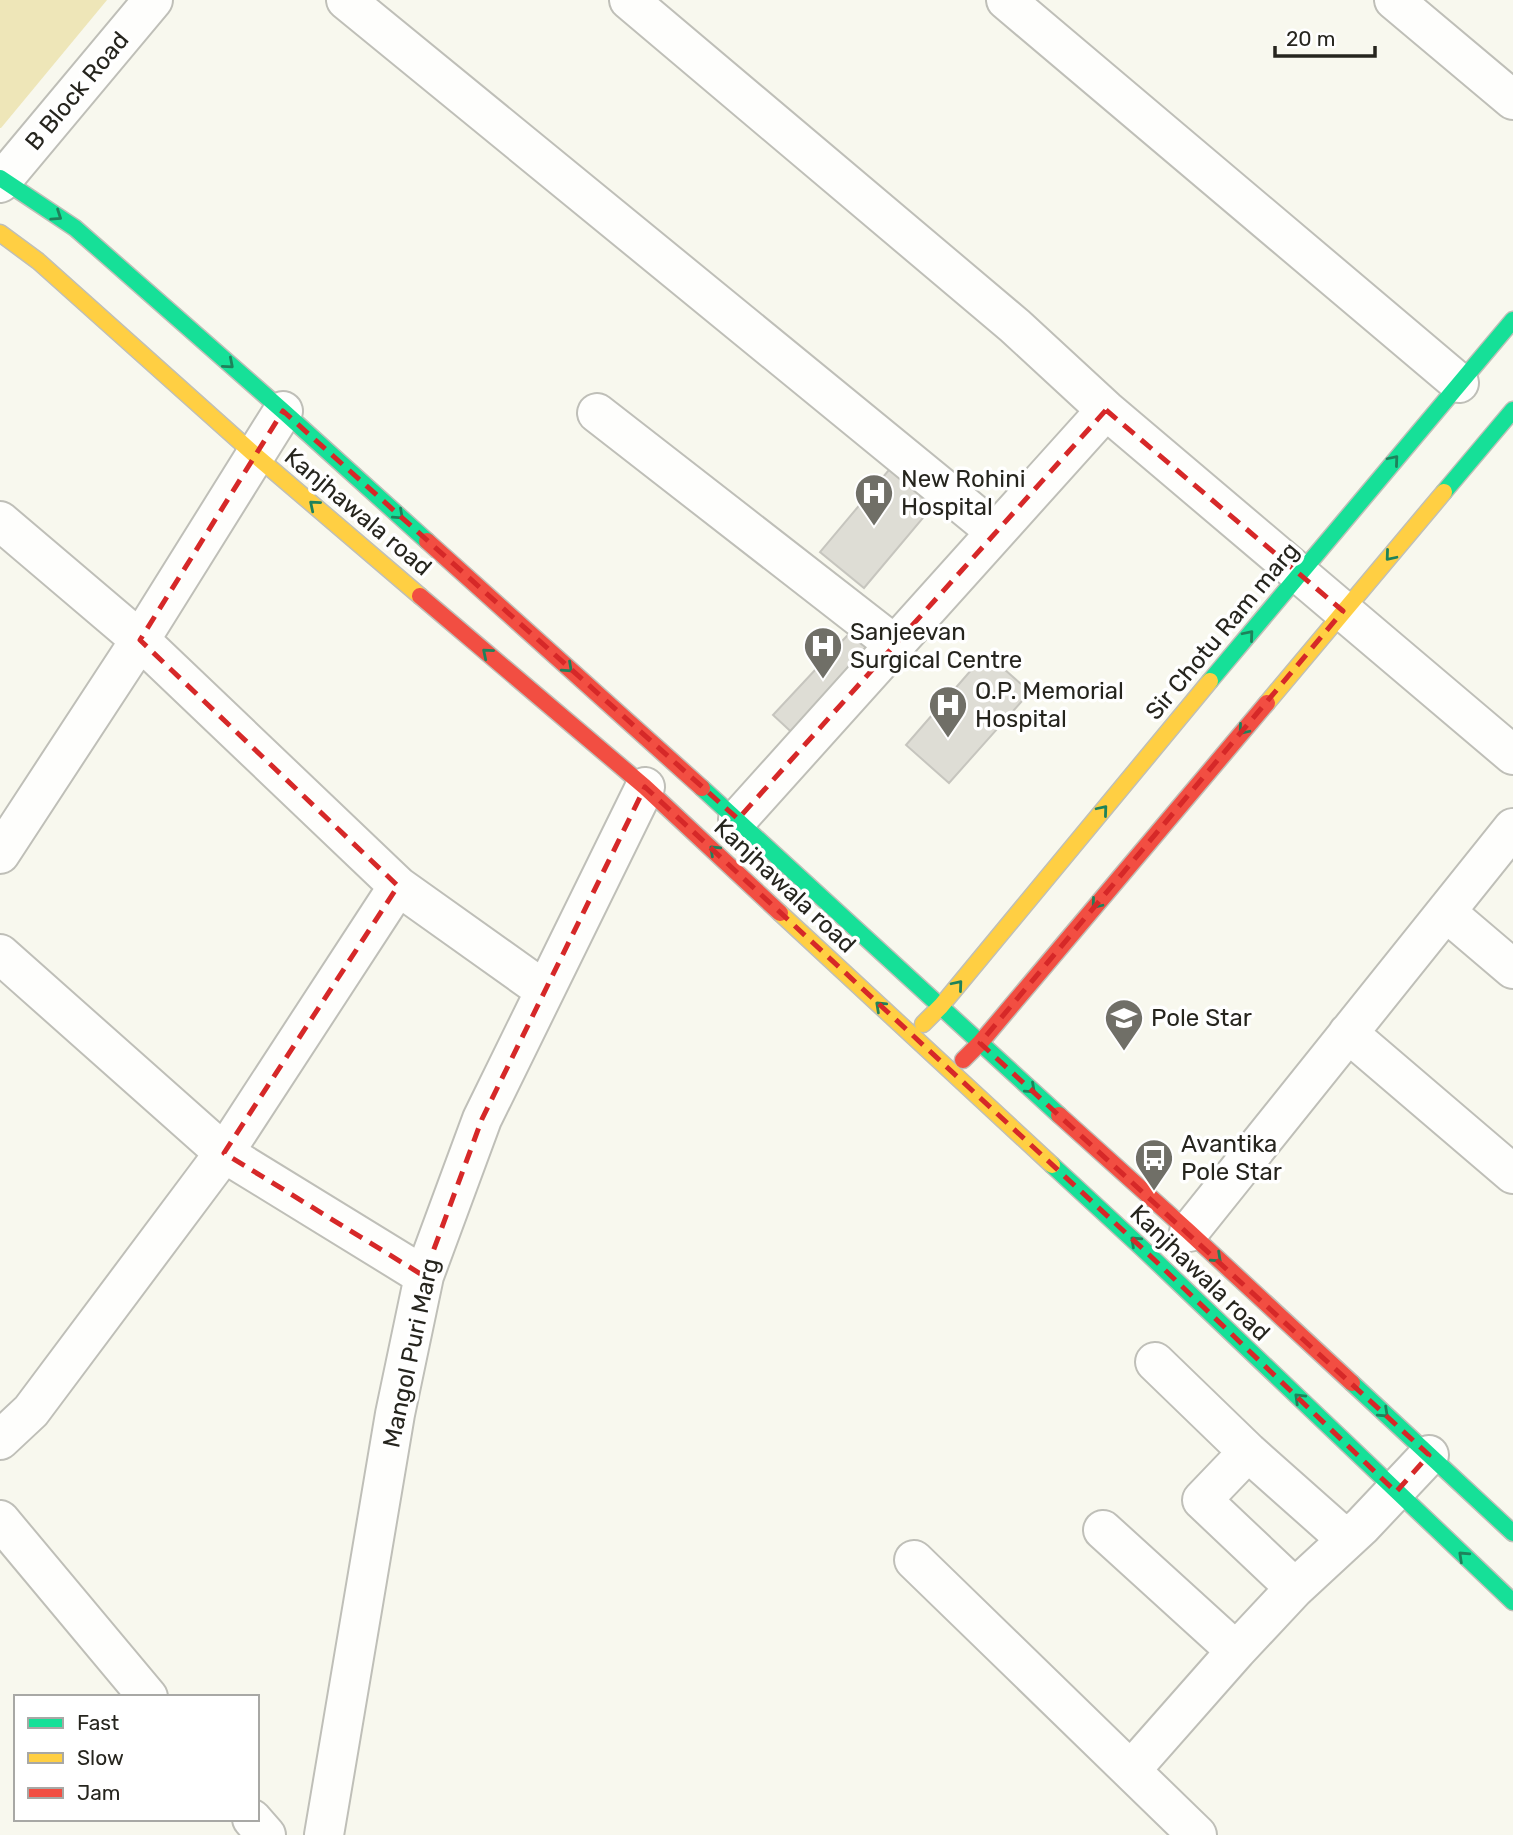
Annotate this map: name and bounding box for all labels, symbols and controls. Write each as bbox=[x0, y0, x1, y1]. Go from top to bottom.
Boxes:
scale bar bbox=[1275, 14, 1375, 58]
street label: B Block Road bbox=[19, 26, 135, 156]
text: 20 m bbox=[1286, 26, 1335, 51]
one-way arrow bbox=[49, 208, 62, 221]
one-way arrow bbox=[221, 356, 234, 368]
street label: Kanjhawala road bbox=[279, 442, 437, 582]
one-way arrow bbox=[1386, 455, 1399, 468]
place label: New Rohini Hospital bbox=[901, 465, 1026, 521]
hospital icon: New Rohini Hospital bbox=[853, 472, 895, 527]
one-way arrow bbox=[309, 501, 322, 513]
one-way arrow bbox=[391, 507, 404, 520]
street label: Sir Chotu Ram marg bbox=[1140, 537, 1304, 725]
one-way arrow bbox=[1386, 548, 1398, 561]
place label: Sanjeevan Surgical Centre bbox=[850, 618, 1022, 674]
hospital icon: Sanjeevan Surgical Centre bbox=[802, 625, 844, 680]
one-way arrow bbox=[1240, 630, 1253, 642]
one-way arrow bbox=[482, 649, 495, 661]
one-way arrow bbox=[560, 660, 573, 672]
place label: O.P. Memorial Hospital bbox=[975, 677, 1124, 733]
hospital icon: O.P. Memorial Hospital bbox=[927, 684, 969, 739]
one-way arrow bbox=[1239, 721, 1251, 734]
one-way arrow bbox=[1095, 805, 1108, 817]
street label: Kanjhawala road bbox=[708, 813, 862, 959]
one-way arrow bbox=[709, 846, 722, 859]
one-way arrow bbox=[1092, 896, 1105, 908]
one-way arrow bbox=[950, 980, 962, 993]
school or university icon: Pole Star bbox=[1103, 997, 1145, 1052]
one-way arrow bbox=[876, 1001, 889, 1014]
place label: Pole Star bbox=[1151, 1004, 1252, 1032]
one-way arrow bbox=[1023, 1080, 1036, 1093]
place label: Avantika Pole Star bbox=[1181, 1130, 1282, 1186]
bus stop icon: Avantika Pole Star bbox=[1133, 1137, 1175, 1192]
street label: Kanjhawala road bbox=[1124, 1199, 1276, 1347]
one-way arrow bbox=[1130, 1237, 1143, 1249]
one-way arrow bbox=[1209, 1250, 1222, 1263]
street label: Mangol Puri Marg bbox=[377, 1256, 445, 1450]
one-way arrow bbox=[1294, 1394, 1307, 1407]
one-way arrow bbox=[1376, 1405, 1389, 1418]
one-way arrow bbox=[1458, 1551, 1471, 1564]
legend bbox=[14, 1695, 259, 1821]
text: Fast bbox=[77, 1710, 119, 1735]
text: Slow bbox=[77, 1745, 124, 1770]
text: Jam bbox=[77, 1780, 121, 1805]

